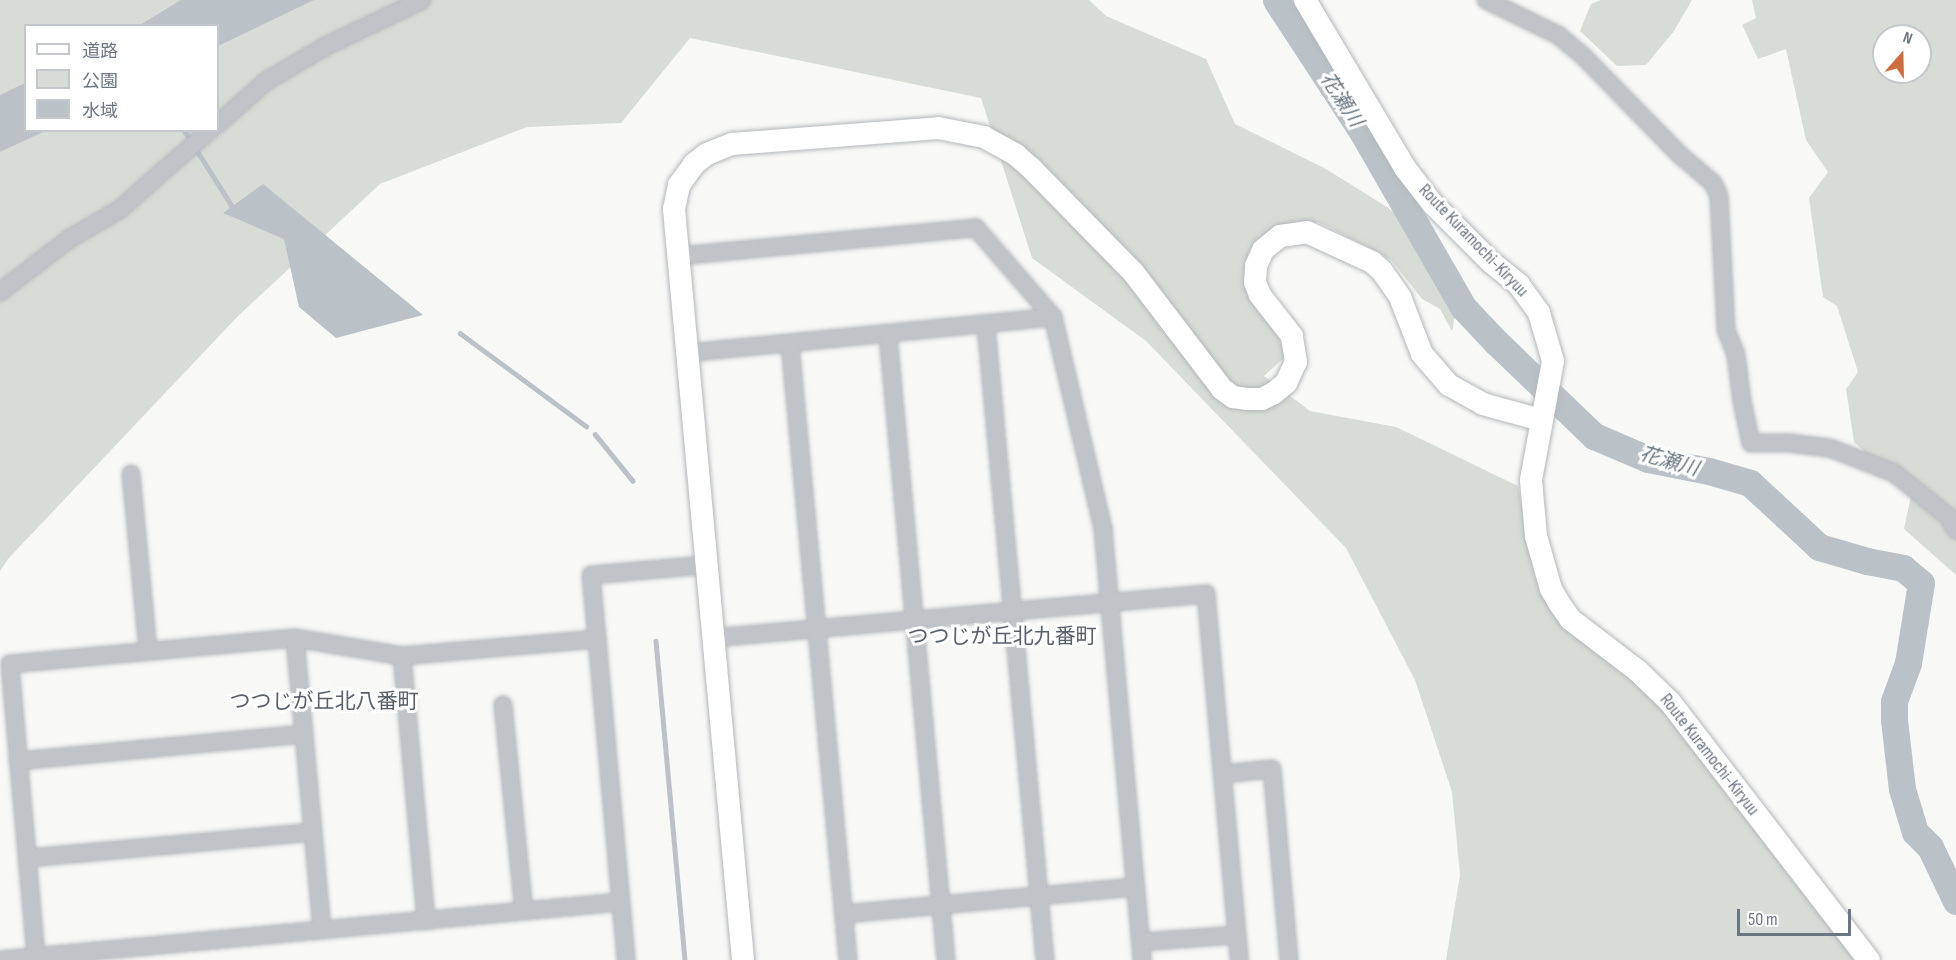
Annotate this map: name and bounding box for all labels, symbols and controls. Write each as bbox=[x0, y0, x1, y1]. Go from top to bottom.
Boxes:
legend bbox=[24, 24, 219, 132]
north arrow bbox=[1872, 24, 1932, 84]
text: N bbox=[1900, 28, 1915, 49]
text: 道路 bbox=[82, 41, 118, 62]
water label: 花瀬川 bbox=[1315, 68, 1367, 132]
text: 公園 bbox=[82, 71, 118, 92]
text: 水域 bbox=[82, 101, 118, 122]
street label: Route Kuramochi-Kiryuu bbox=[1414, 180, 1532, 302]
water label: 花瀬川 bbox=[1637, 442, 1701, 482]
district label: つつじが丘北九番町 bbox=[908, 624, 1096, 650]
district label: つつじが丘北八番町 bbox=[230, 689, 418, 715]
street label: Route Kuramochi-Kiryuu bbox=[1655, 690, 1763, 820]
scale bar bbox=[1740, 897, 1854, 935]
text: 50 m bbox=[1748, 909, 1778, 930]

